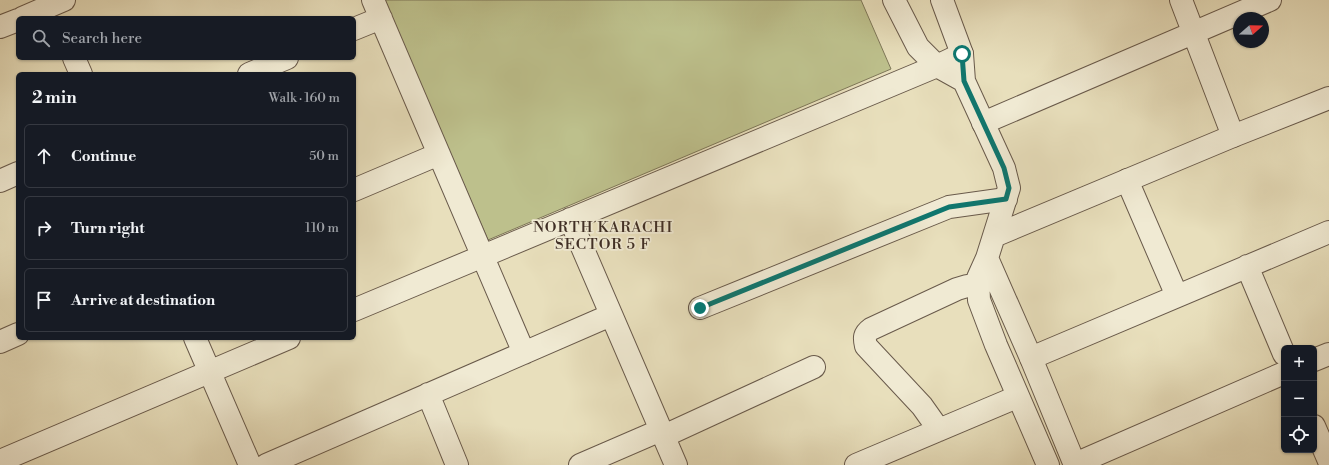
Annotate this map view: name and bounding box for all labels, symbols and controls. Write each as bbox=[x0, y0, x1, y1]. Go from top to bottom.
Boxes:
north arrow bbox=[1233, 12, 1269, 48]
search box bbox=[16, 16, 356, 60]
icon: search bbox=[30, 27, 52, 49]
text: Search here bbox=[62, 29, 142, 48]
route start bbox=[953, 45, 971, 63]
text: 2 min bbox=[32, 87, 77, 109]
text: Walk · 160 m bbox=[269, 90, 340, 106]
icon: ahead bbox=[33, 145, 55, 167]
text: Continue bbox=[71, 147, 136, 166]
text: 50 m bbox=[309, 148, 339, 164]
icon: right bbox=[33, 217, 55, 239]
district label: NORTH KARACHI SECTOR 5 F bbox=[533, 218, 673, 254]
text: Turn right bbox=[71, 219, 145, 238]
text: 110 m bbox=[305, 220, 339, 236]
icon: arrive bbox=[33, 289, 55, 311]
text: Arrive at destination bbox=[71, 291, 215, 310]
route end bbox=[691, 299, 709, 317]
map controls bbox=[1281, 345, 1317, 453]
button: + bbox=[1281, 345, 1317, 381]
button: − bbox=[1281, 381, 1317, 417]
button: locate bbox=[1281, 417, 1317, 453]

